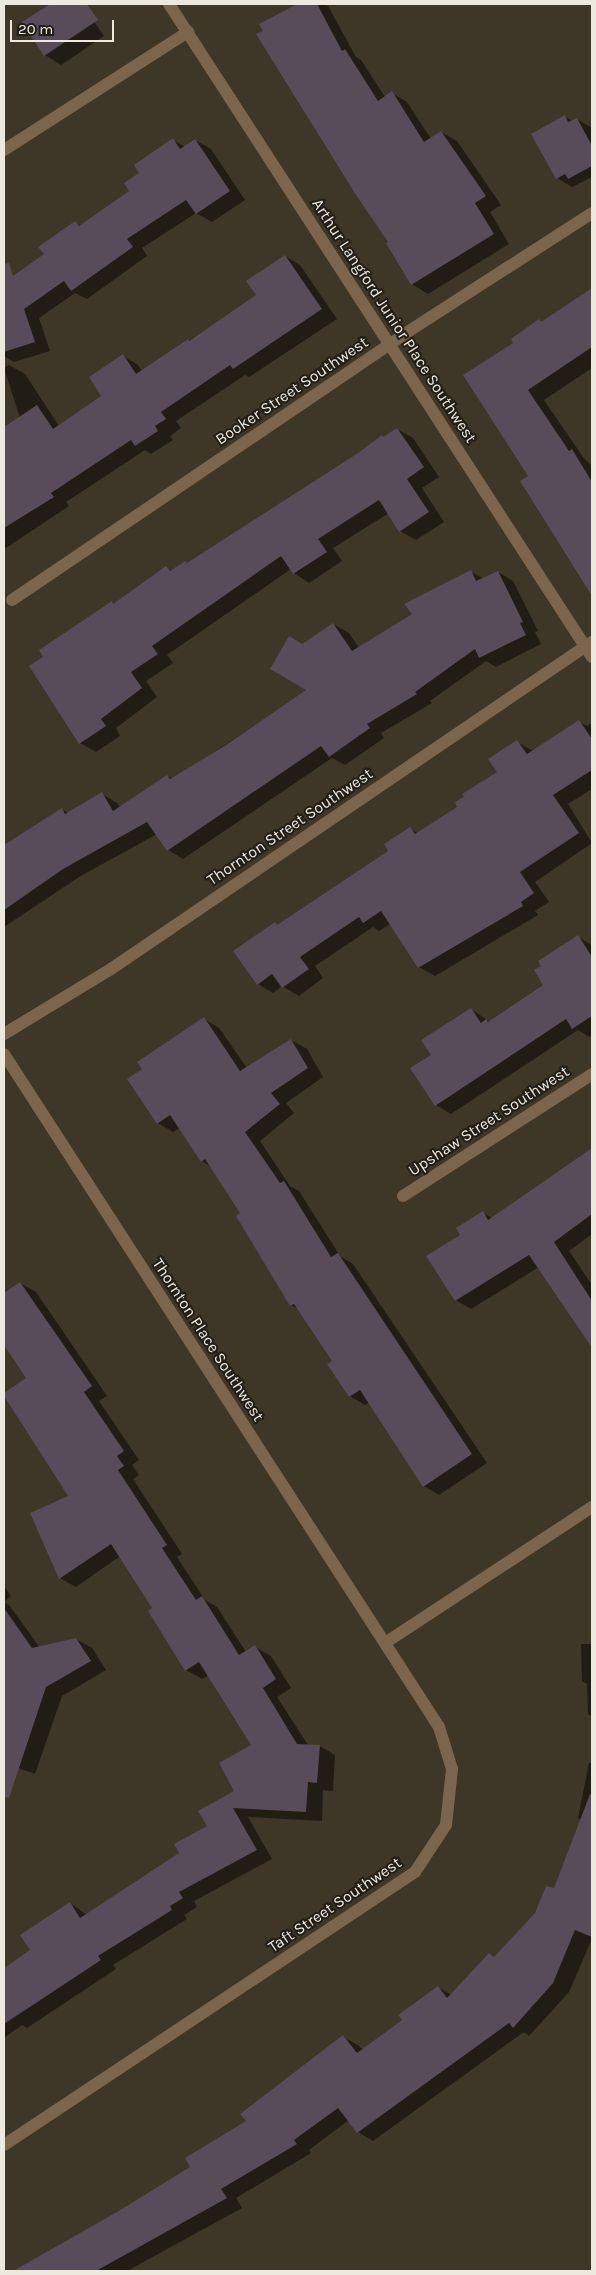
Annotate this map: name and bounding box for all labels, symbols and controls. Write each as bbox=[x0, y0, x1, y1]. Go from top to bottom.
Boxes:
scale bar bbox=[12, 10, 116, 42]
text: 20 m bbox=[18, 20, 53, 38]
street label: Arthur Langford Junior Place Southwest bbox=[308, 195, 480, 447]
street label: Booker Street Southwest bbox=[212, 333, 372, 449]
street label: Thornton Street Southwest bbox=[203, 764, 377, 890]
street label: Upshaw Street Southwest bbox=[405, 1062, 573, 1180]
street label: Thornton Place Southwest bbox=[148, 1255, 268, 1425]
street label: Taft Street Southwest bbox=[265, 1853, 405, 1957]

